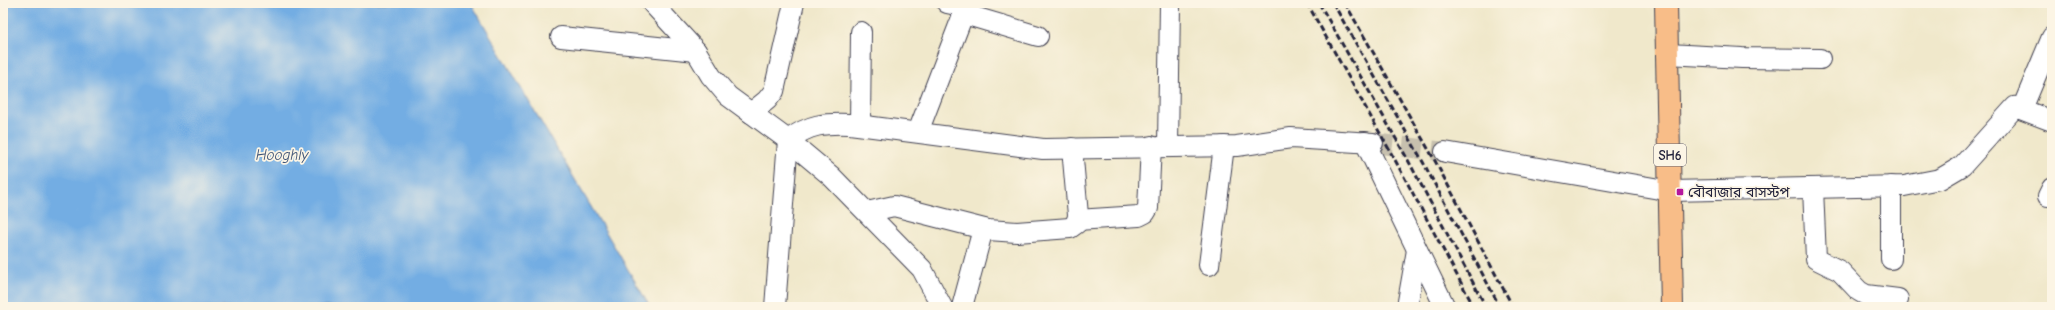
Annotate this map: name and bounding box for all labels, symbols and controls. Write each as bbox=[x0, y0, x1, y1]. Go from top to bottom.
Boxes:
road number: SH6 bbox=[1654, 144, 1686, 166]
water label: Hooghly bbox=[256, 146, 310, 164]
place label: বৌবাজার বাসস্টপ bbox=[1688, 184, 1790, 201]
marker: বৌবাজার বাসস্টপ bbox=[1675, 187, 1685, 197]

